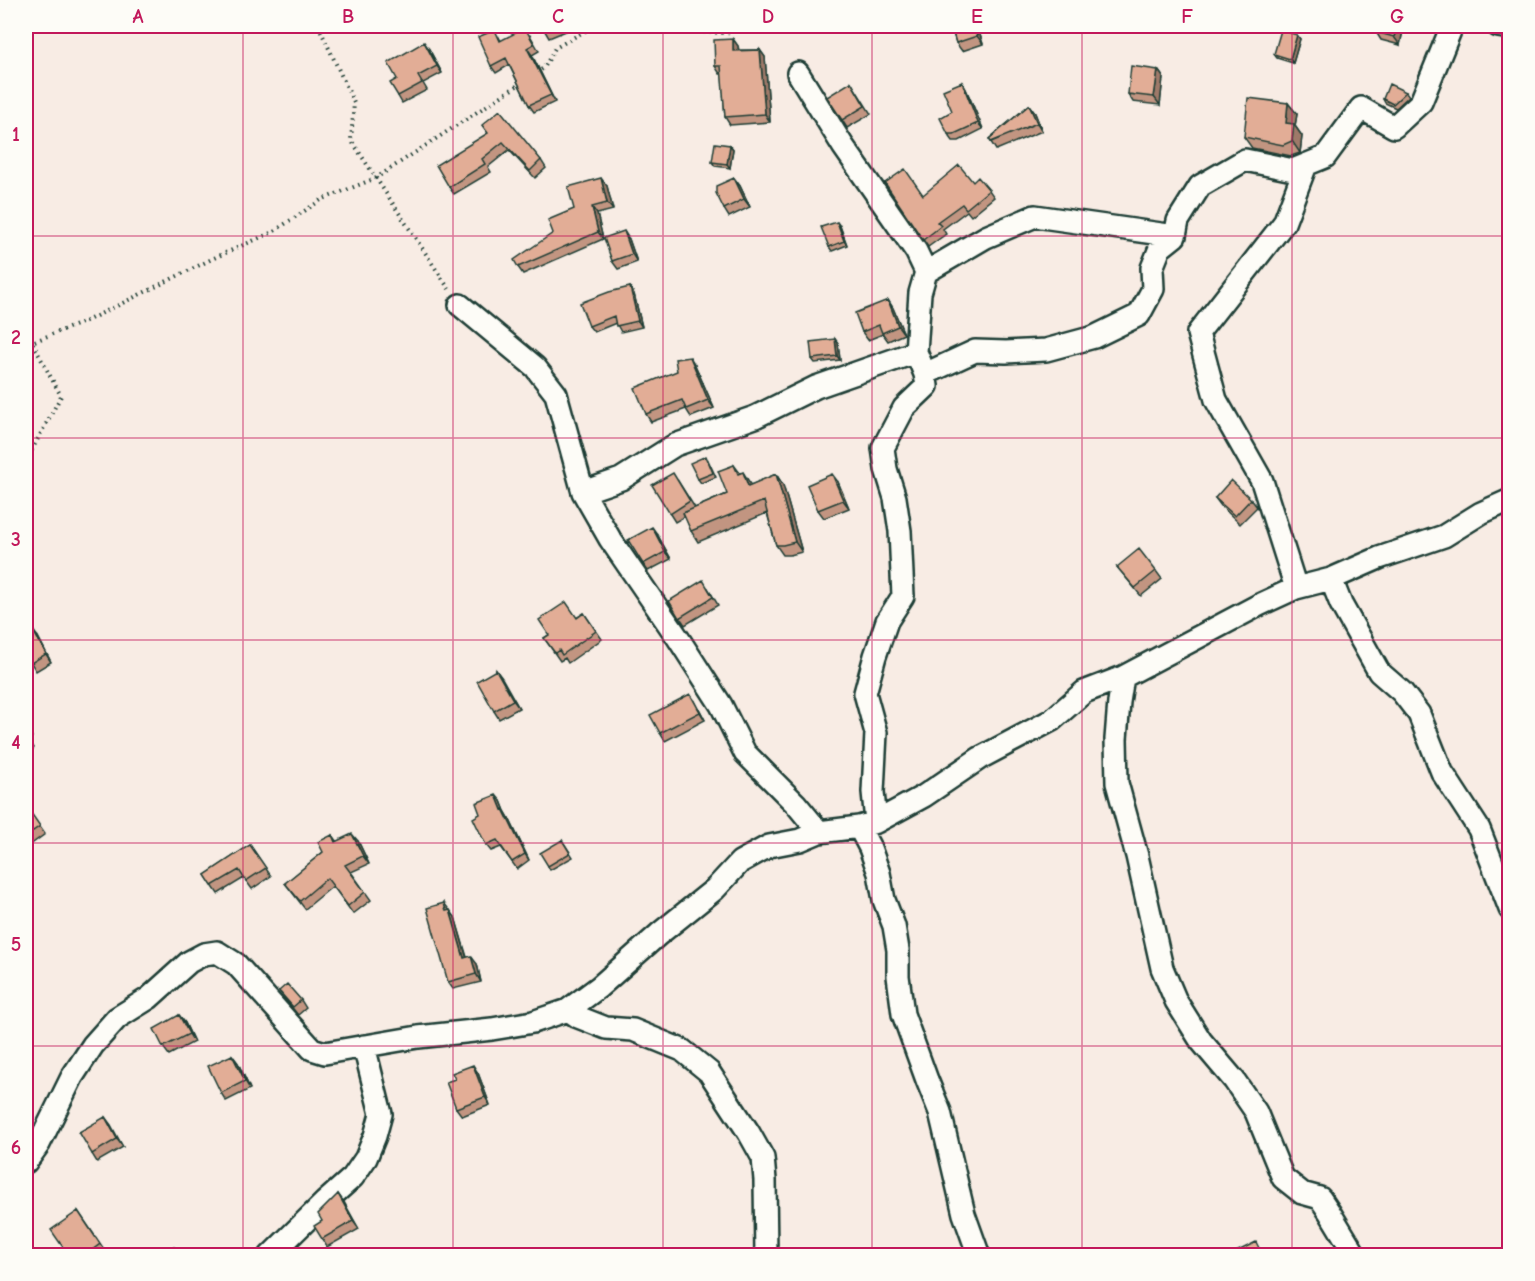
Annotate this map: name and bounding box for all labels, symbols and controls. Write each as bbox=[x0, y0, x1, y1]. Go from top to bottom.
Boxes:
text: A bbox=[132, 5, 144, 28]
text: B bbox=[342, 5, 354, 28]
text: C bbox=[552, 5, 564, 28]
text: D bbox=[762, 5, 774, 28]
text: E bbox=[971, 5, 983, 28]
text: F bbox=[1181, 5, 1193, 28]
text: G bbox=[1390, 5, 1404, 28]
text: 1 bbox=[12, 123, 20, 146]
text: 2 bbox=[11, 326, 21, 349]
text: 3 bbox=[11, 528, 21, 551]
text: 4 bbox=[11, 731, 21, 754]
text: 5 bbox=[11, 933, 21, 956]
text: 6 bbox=[11, 1136, 21, 1159]

